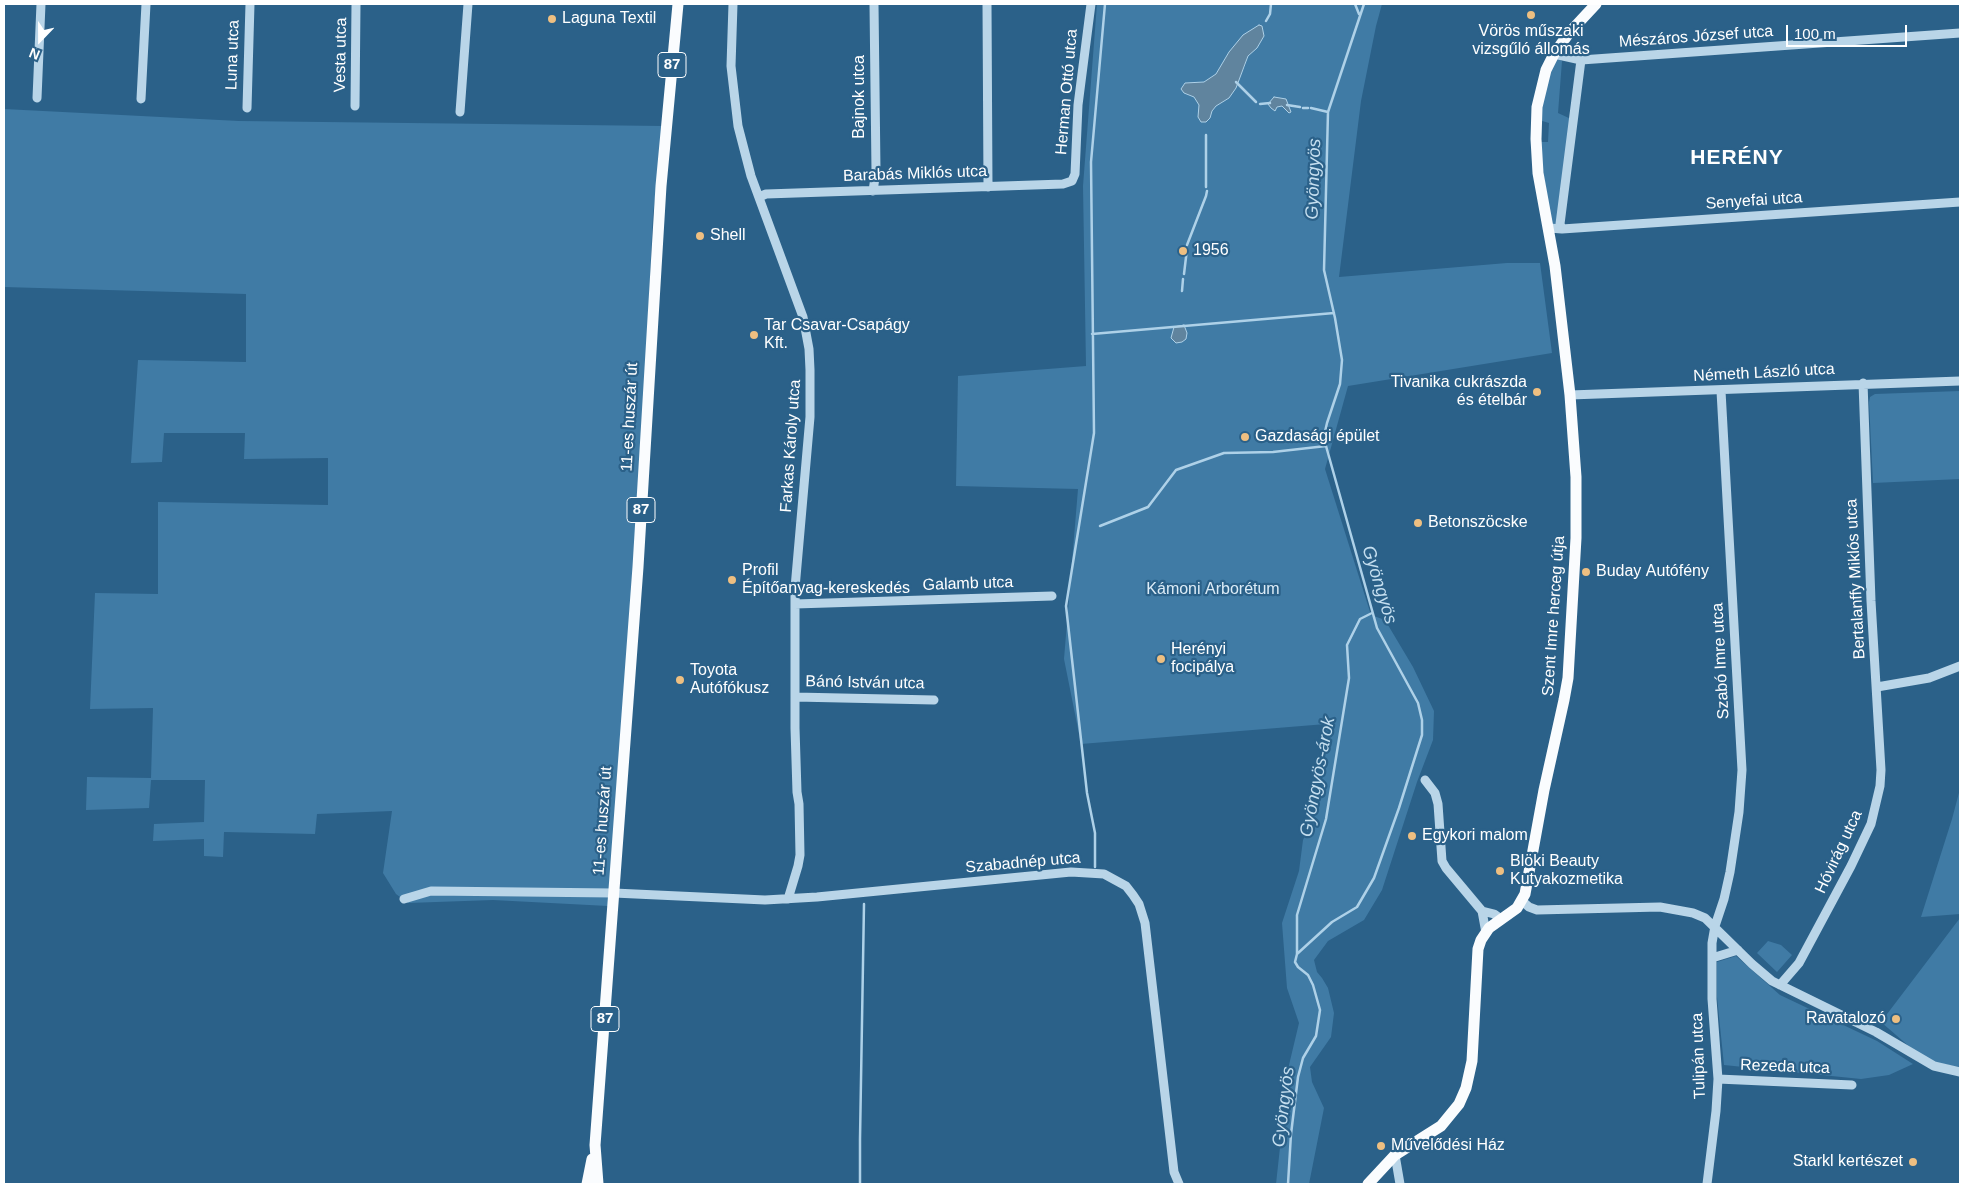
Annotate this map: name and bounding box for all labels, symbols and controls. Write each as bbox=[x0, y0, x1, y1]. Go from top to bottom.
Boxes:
place label: Laguna Textil bbox=[562, 9, 656, 29]
marker: Vörös műszaki vizsgűló állomás bbox=[1525, 9, 1537, 21]
marker: Laguna Textil bbox=[546, 13, 558, 25]
north arrow bbox=[15, 15, 65, 65]
scale bar bbox=[1789, 15, 1910, 47]
street label: Vesta utca bbox=[331, 17, 351, 93]
street label: Luna utca bbox=[222, 20, 244, 90]
place label: Vörös műszaki vizsgűló állomás bbox=[1472, 22, 1590, 60]
street label: Mészáros József utca bbox=[1618, 22, 1774, 52]
text: 100 m bbox=[1794, 25, 1836, 42]
street label: Herman Ottó utca bbox=[1052, 28, 1082, 156]
text: N bbox=[27, 45, 42, 63]
road number: 87 bbox=[658, 52, 686, 78]
street label: Bajnok utca bbox=[850, 55, 870, 139]
water label: Gyöngyös bbox=[1302, 138, 1326, 220]
district label: HERÉNY bbox=[1689, 145, 1785, 171]
street label: Barabás Miklós utca bbox=[843, 162, 987, 186]
street label: Senyefai utca bbox=[1705, 188, 1803, 214]
place label: Shell bbox=[710, 226, 746, 246]
marker: Shell bbox=[694, 230, 706, 242]
place label: 1956 bbox=[1193, 241, 1229, 261]
marker: 1956 bbox=[1177, 245, 1189, 257]
place label: Tar Csavar-Csapágy Kft. bbox=[764, 316, 910, 354]
marker: Tar Csavar-Csapágy Kft. bbox=[748, 329, 760, 341]
street label: Németh László utca bbox=[1693, 360, 1835, 386]
street label: 11-es huszár út bbox=[618, 362, 642, 472]
place label: Tivanika cukrászda és ételbár bbox=[1391, 373, 1527, 411]
street label: Farkas Károly utca bbox=[777, 379, 805, 513]
marker: Tivanika cukrászda és ételbár bbox=[1531, 386, 1543, 398]
place label: Gazdasági épület bbox=[1255, 427, 1380, 447]
marker: Gazdasági épület bbox=[1239, 431, 1251, 443]
road number: 87 bbox=[627, 498, 655, 522]
street label: Bertalanffy Miklós utca bbox=[1842, 498, 1870, 660]
place label: Betonszöcske bbox=[1428, 513, 1528, 533]
marker: Betonszöcske bbox=[1412, 517, 1424, 529]
street label: Szent Imre herceg útja bbox=[1539, 535, 1569, 697]
water label: Gyöngyös bbox=[1357, 543, 1401, 627]
place label: Profil Építőanyag-kereskedés bbox=[742, 561, 910, 599]
place label: Buday Autófény bbox=[1596, 562, 1709, 582]
marker: Buday Autófény bbox=[1580, 566, 1592, 578]
street label: Galamb utca bbox=[922, 573, 1014, 595]
marker: Profil Építőanyag-kereskedés bbox=[726, 574, 738, 586]
park label: Kámoni Arborétum bbox=[1146, 580, 1280, 600]
street label: Szabó Imre utca bbox=[1708, 602, 1734, 720]
place label: Herényi focipálya bbox=[1171, 640, 1234, 678]
marker: Herényi focipálya bbox=[1155, 653, 1167, 665]
place label: Toyota Autófókusz bbox=[690, 661, 769, 699]
street label: Bánó István utca bbox=[805, 672, 925, 694]
marker: Toyota Autófókusz bbox=[674, 674, 686, 686]
water label: Gyöngyös-árok bbox=[1296, 715, 1340, 839]
street label: 11-es huszár út bbox=[590, 766, 616, 876]
street label: Hóvirág utca bbox=[1811, 807, 1867, 897]
place label: Egykori malom bbox=[1422, 826, 1528, 846]
marker: Egykori malom bbox=[1406, 830, 1418, 842]
street label: Szabadnép utca bbox=[965, 848, 1081, 878]
place label: Blöki Beauty Kutyakozmetika bbox=[1510, 852, 1623, 890]
marker: Blöki Beauty Kutyakozmetika bbox=[1494, 865, 1506, 877]
road number: 87 bbox=[591, 1006, 619, 1032]
place label: Ravatalozó bbox=[1806, 1009, 1886, 1029]
street label: Tulipán utca bbox=[1688, 1012, 1710, 1100]
marker: Ravatalozó bbox=[1890, 1013, 1902, 1025]
street label: Rezeda utca bbox=[1740, 1056, 1830, 1078]
water label: Gyöngyös bbox=[1268, 1065, 1300, 1149]
place label: Művelődési Ház bbox=[1391, 1136, 1505, 1156]
marker: Művelődési Ház bbox=[1375, 1140, 1387, 1152]
place label: Starkl kertészet bbox=[1793, 1152, 1903, 1172]
marker: Starkl kertészet bbox=[1907, 1156, 1919, 1168]

